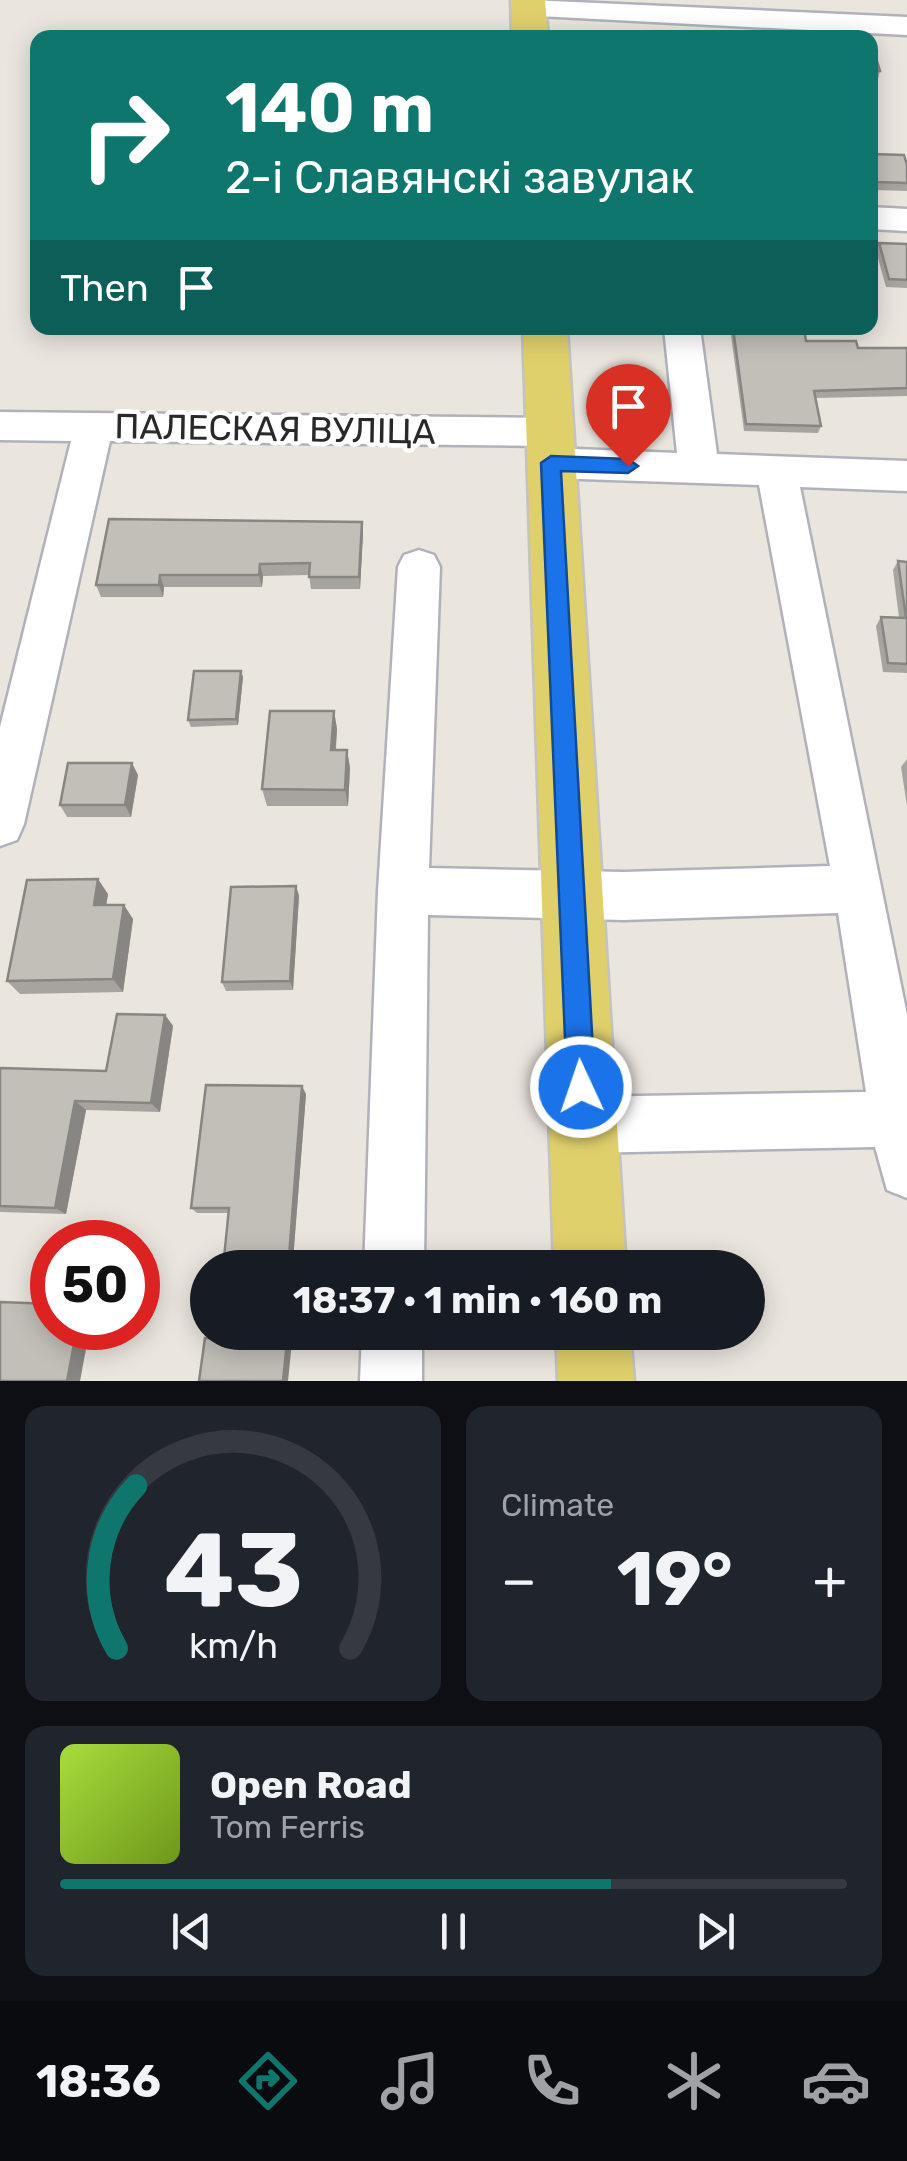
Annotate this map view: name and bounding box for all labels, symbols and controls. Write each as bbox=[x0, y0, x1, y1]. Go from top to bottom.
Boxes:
text: 140 m bbox=[225, 67, 434, 150]
icon: right bbox=[60, 70, 190, 200]
text: 2-і Славянскі завулак bbox=[225, 151, 694, 204]
icon: arrive bbox=[169, 260, 224, 315]
text: Then bbox=[60, 265, 149, 311]
pin bbox=[586, 364, 671, 467]
icon: arrive bbox=[601, 379, 656, 434]
street label: ПАЛЕСКАЯ ВУЛІЦА bbox=[114, 405, 436, 453]
position arrow bbox=[529, 1035, 633, 1139]
speed limit sign: 50 bbox=[30, 1220, 160, 1350]
text: 18:37 · 1 min · 160 m bbox=[293, 1277, 662, 1323]
text: Climate bbox=[501, 1486, 614, 1524]
text: 43 bbox=[163, 1509, 303, 1632]
text: 19° bbox=[617, 1535, 733, 1624]
text: − bbox=[501, 1548, 537, 1613]
text: + bbox=[813, 1548, 847, 1613]
text: km/h bbox=[188, 1625, 278, 1667]
text: Open Road bbox=[210, 1762, 412, 1808]
text: Tom Ferris bbox=[210, 1808, 365, 1846]
icon: previous bbox=[164, 1904, 219, 1959]
icon: pause bbox=[426, 1904, 481, 1959]
icon: next bbox=[688, 1904, 743, 1959]
icon: directions bbox=[233, 2046, 303, 2116]
icon: music bbox=[375, 2046, 445, 2116]
icon: phone bbox=[517, 2046, 587, 2116]
icon: climate bbox=[659, 2046, 729, 2116]
icon: car bbox=[801, 2046, 871, 2116]
text: 18:36 bbox=[36, 2055, 161, 2108]

